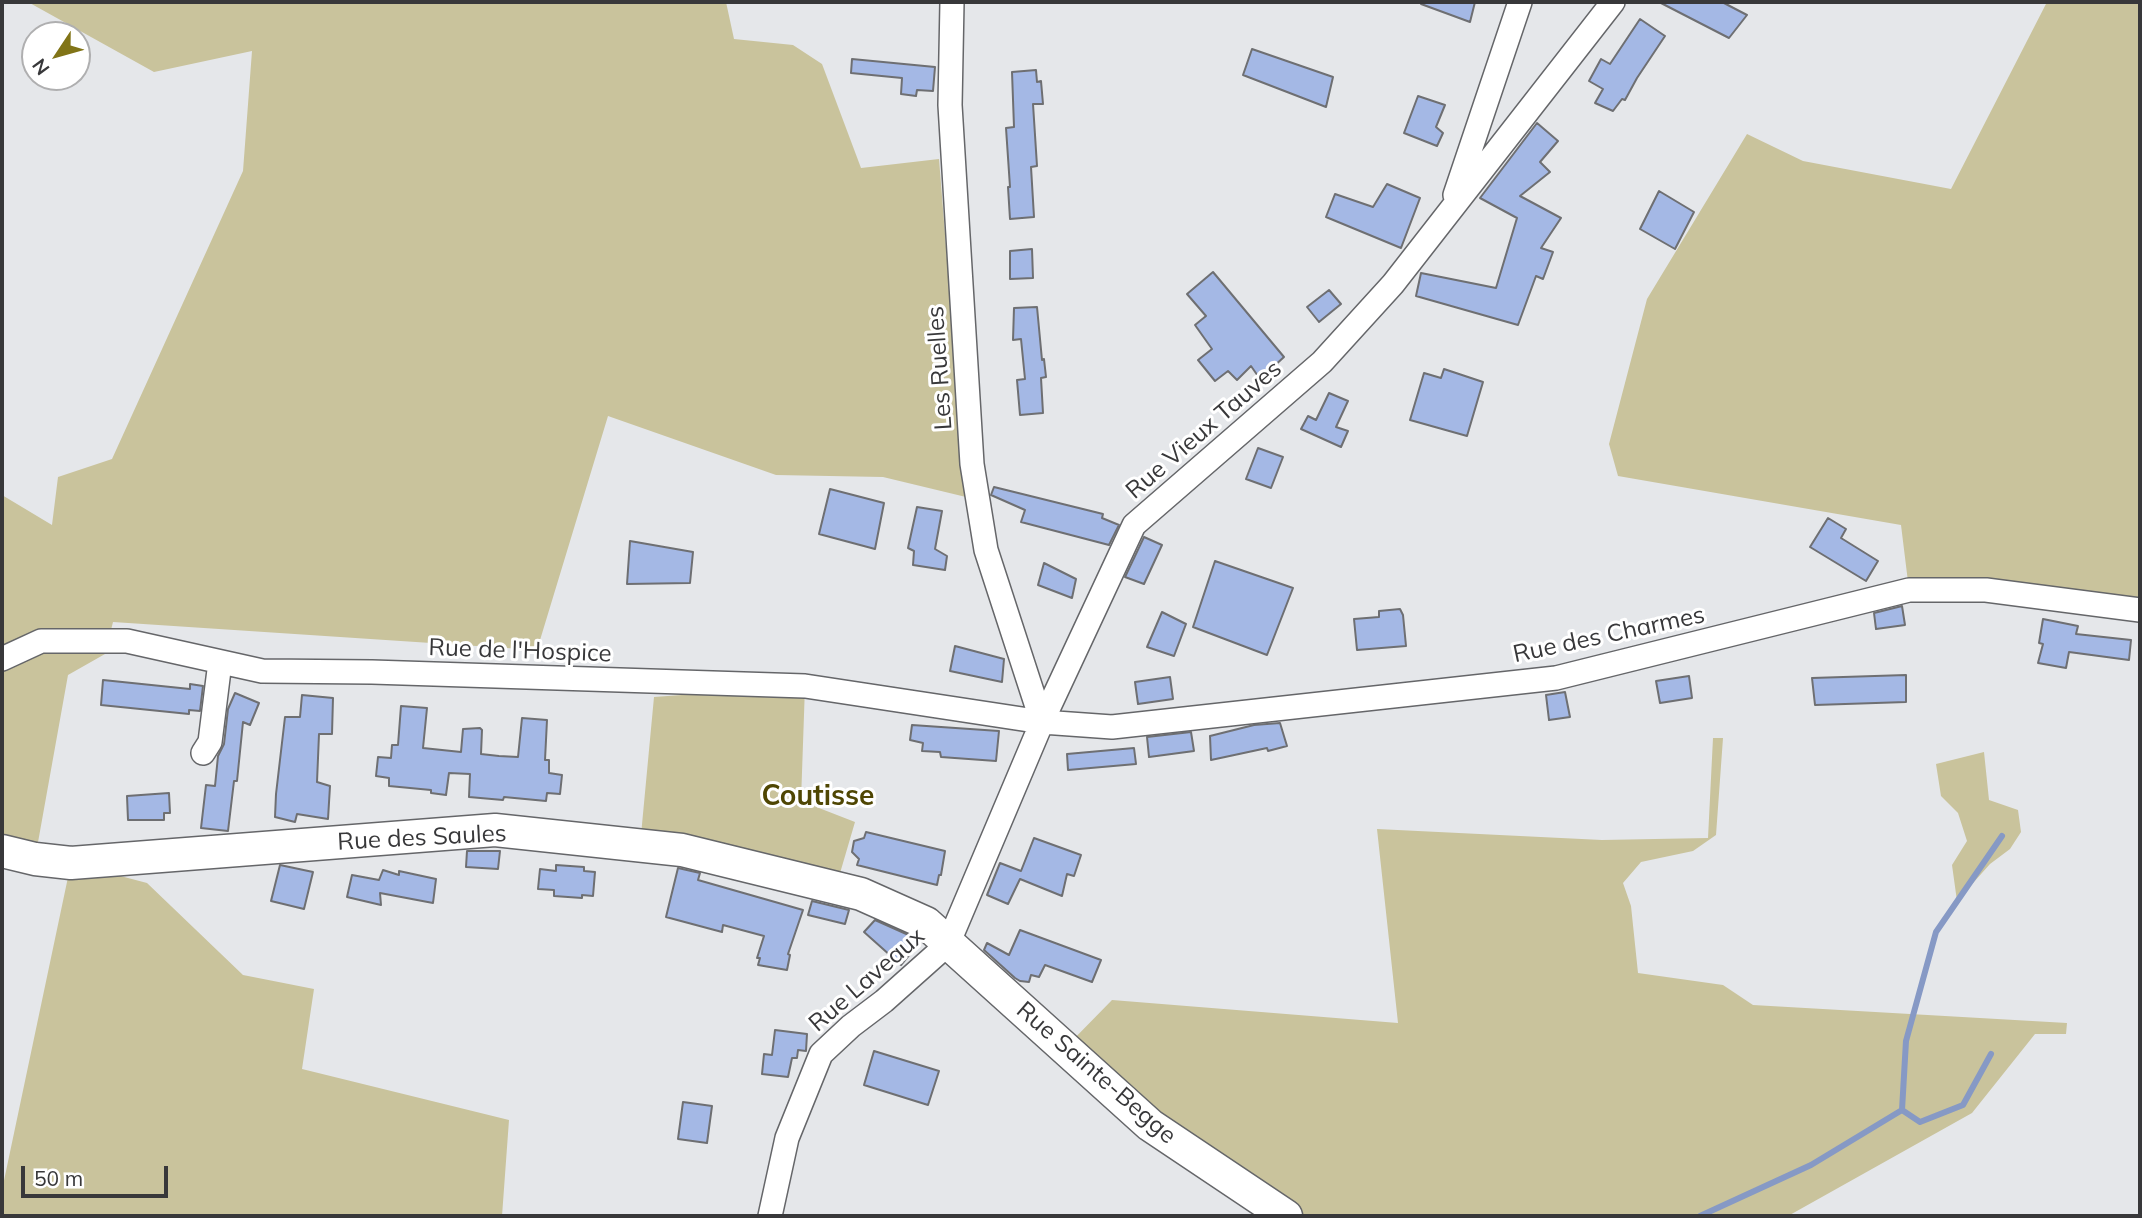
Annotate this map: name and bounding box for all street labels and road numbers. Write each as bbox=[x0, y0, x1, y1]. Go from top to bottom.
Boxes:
street label: Les Ruelles bbox=[921, 305, 959, 431]
street label: Rue Vieux Tauves bbox=[1120, 355, 1288, 505]
street label: Rue des Charmes bbox=[1511, 601, 1707, 669]
street label: Rue de l'Hospice bbox=[428, 633, 612, 669]
street label: Rue des Saules bbox=[337, 819, 507, 857]
street label: Rue Laveaux bbox=[803, 922, 931, 1038]
street label: Rue Sainte-Begge bbox=[1010, 996, 1182, 1150]

